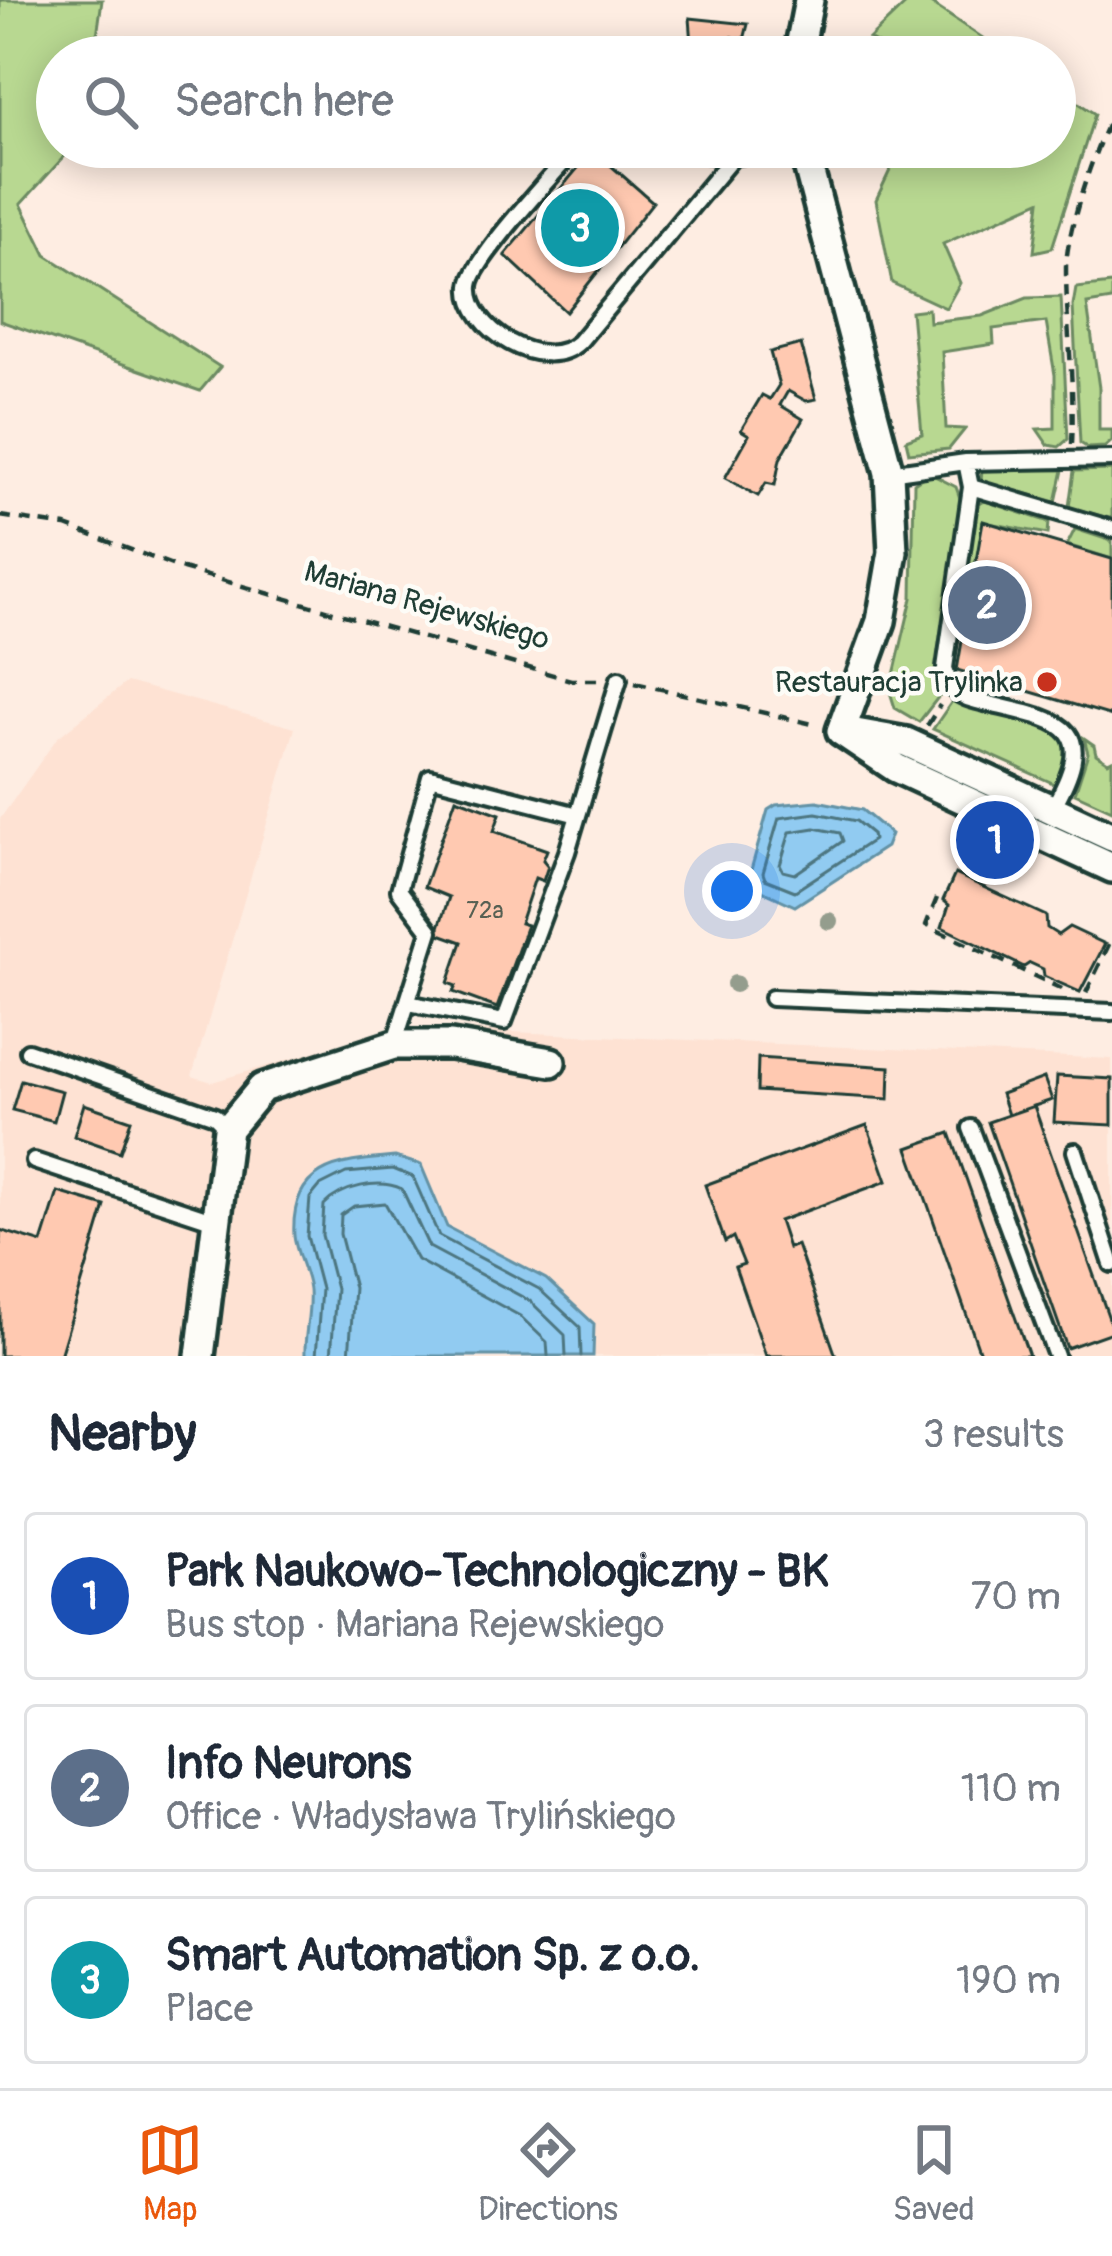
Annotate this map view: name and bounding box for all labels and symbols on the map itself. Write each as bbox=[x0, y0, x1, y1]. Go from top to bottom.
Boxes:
pin: 3 bbox=[541, 183, 619, 273]
street label: Mariana Rejewskiego bbox=[300, 553, 554, 658]
pin: 2 bbox=[948, 560, 1026, 650]
place label: Restauracja Trylinka bbox=[775, 664, 1023, 701]
marker: Restauracja Trylinka bbox=[1034, 669, 1060, 695]
pin: 1 bbox=[956, 795, 1034, 885]
your location bbox=[702, 861, 762, 921]
house number: 72a bbox=[466, 896, 504, 925]

